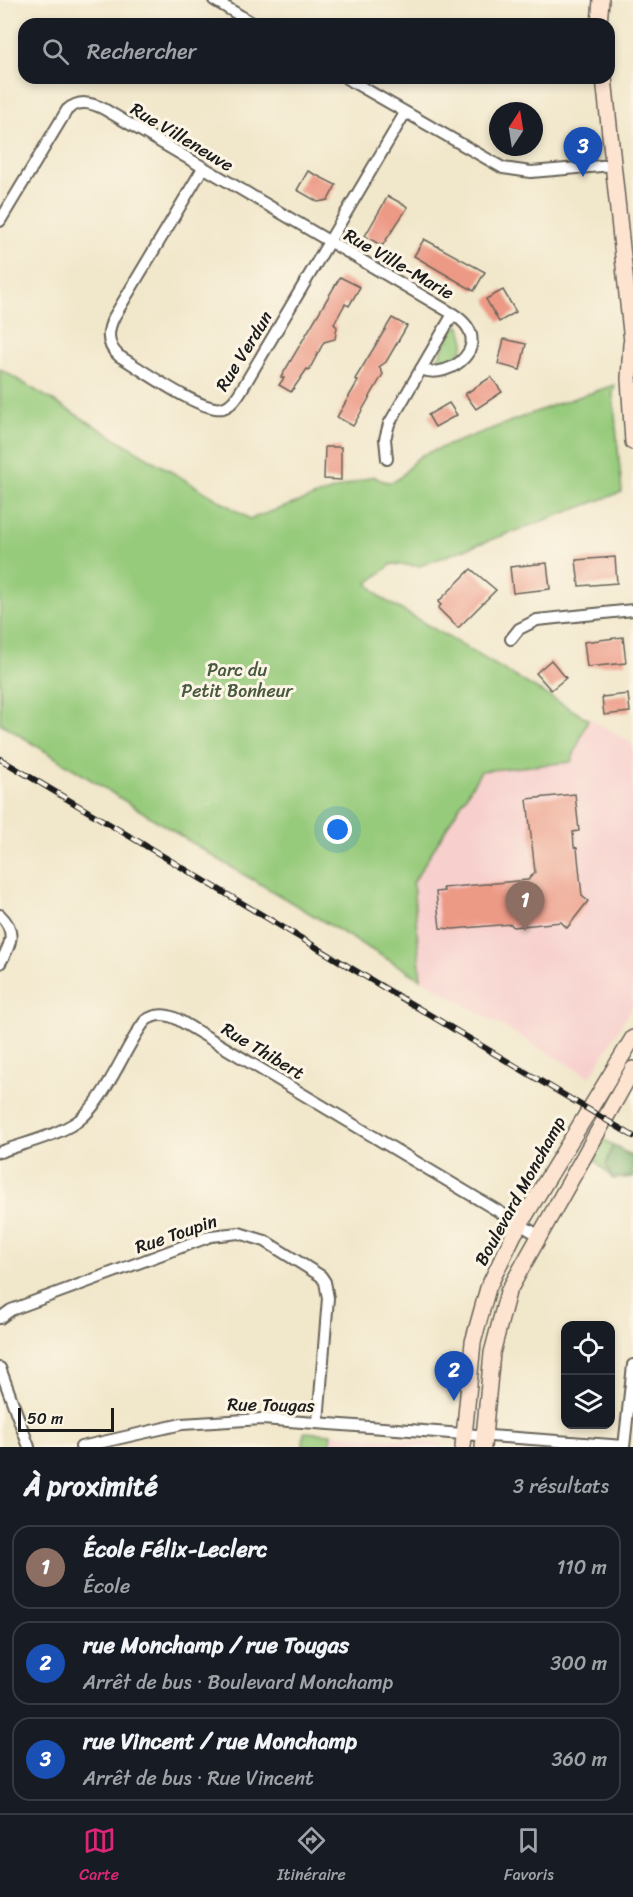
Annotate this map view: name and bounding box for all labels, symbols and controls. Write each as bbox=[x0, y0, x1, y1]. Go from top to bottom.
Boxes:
search box bbox=[18, 18, 615, 84]
text: Rechercher bbox=[87, 32, 197, 71]
icon: search bbox=[39, 35, 72, 68]
street label: Rue Villeneuve bbox=[124, 93, 240, 181]
north arrow bbox=[489, 102, 543, 156]
pin: 3 bbox=[564, 128, 602, 177]
street label: Rue Ville-Marie bbox=[338, 219, 460, 309]
street label: Rue Verdun bbox=[207, 304, 282, 398]
park label: Parc du Petit Bonheur bbox=[181, 654, 294, 707]
your location bbox=[323, 815, 352, 844]
pin: 1 bbox=[506, 882, 544, 931]
street label: Rue Thibert bbox=[215, 1013, 311, 1089]
street label: Boulevard Monchamp bbox=[465, 1110, 575, 1272]
street label: Rue Toupin bbox=[131, 1205, 222, 1263]
map controls bbox=[561, 1321, 615, 1429]
button: locate bbox=[561, 1321, 615, 1375]
pin: 2 bbox=[434, 1352, 474, 1401]
button: layers bbox=[561, 1375, 615, 1429]
street label: Rue Tougas bbox=[227, 1388, 316, 1422]
text: 50 m bbox=[27, 1404, 63, 1433]
scale bar bbox=[18, 1405, 114, 1432]
text: À proximité bbox=[24, 1463, 158, 1509]
text: 3 résultats bbox=[513, 1469, 609, 1504]
text: École Félix-Leclerc bbox=[83, 1530, 268, 1569]
text: 1 bbox=[41, 1550, 50, 1585]
text: 110 m bbox=[557, 1550, 607, 1585]
text: École bbox=[83, 1569, 130, 1604]
text: rue Monchamp / rue Tougas bbox=[83, 1626, 349, 1665]
text: 2 bbox=[40, 1646, 51, 1681]
text: 300 m bbox=[550, 1646, 607, 1681]
text: Arrêt de bus · Boulevard Monchamp bbox=[83, 1665, 393, 1700]
text: rue Vincent / rue Monchamp bbox=[83, 1722, 357, 1761]
text: 3 bbox=[40, 1742, 51, 1777]
text: 360 m bbox=[551, 1742, 607, 1777]
text: Arrêt de bus · Rue Vincent bbox=[83, 1761, 314, 1796]
tab: Carte bbox=[79, 1824, 119, 1889]
tab: Itinéraire bbox=[277, 1824, 346, 1889]
tab: Favoris bbox=[504, 1824, 554, 1889]

